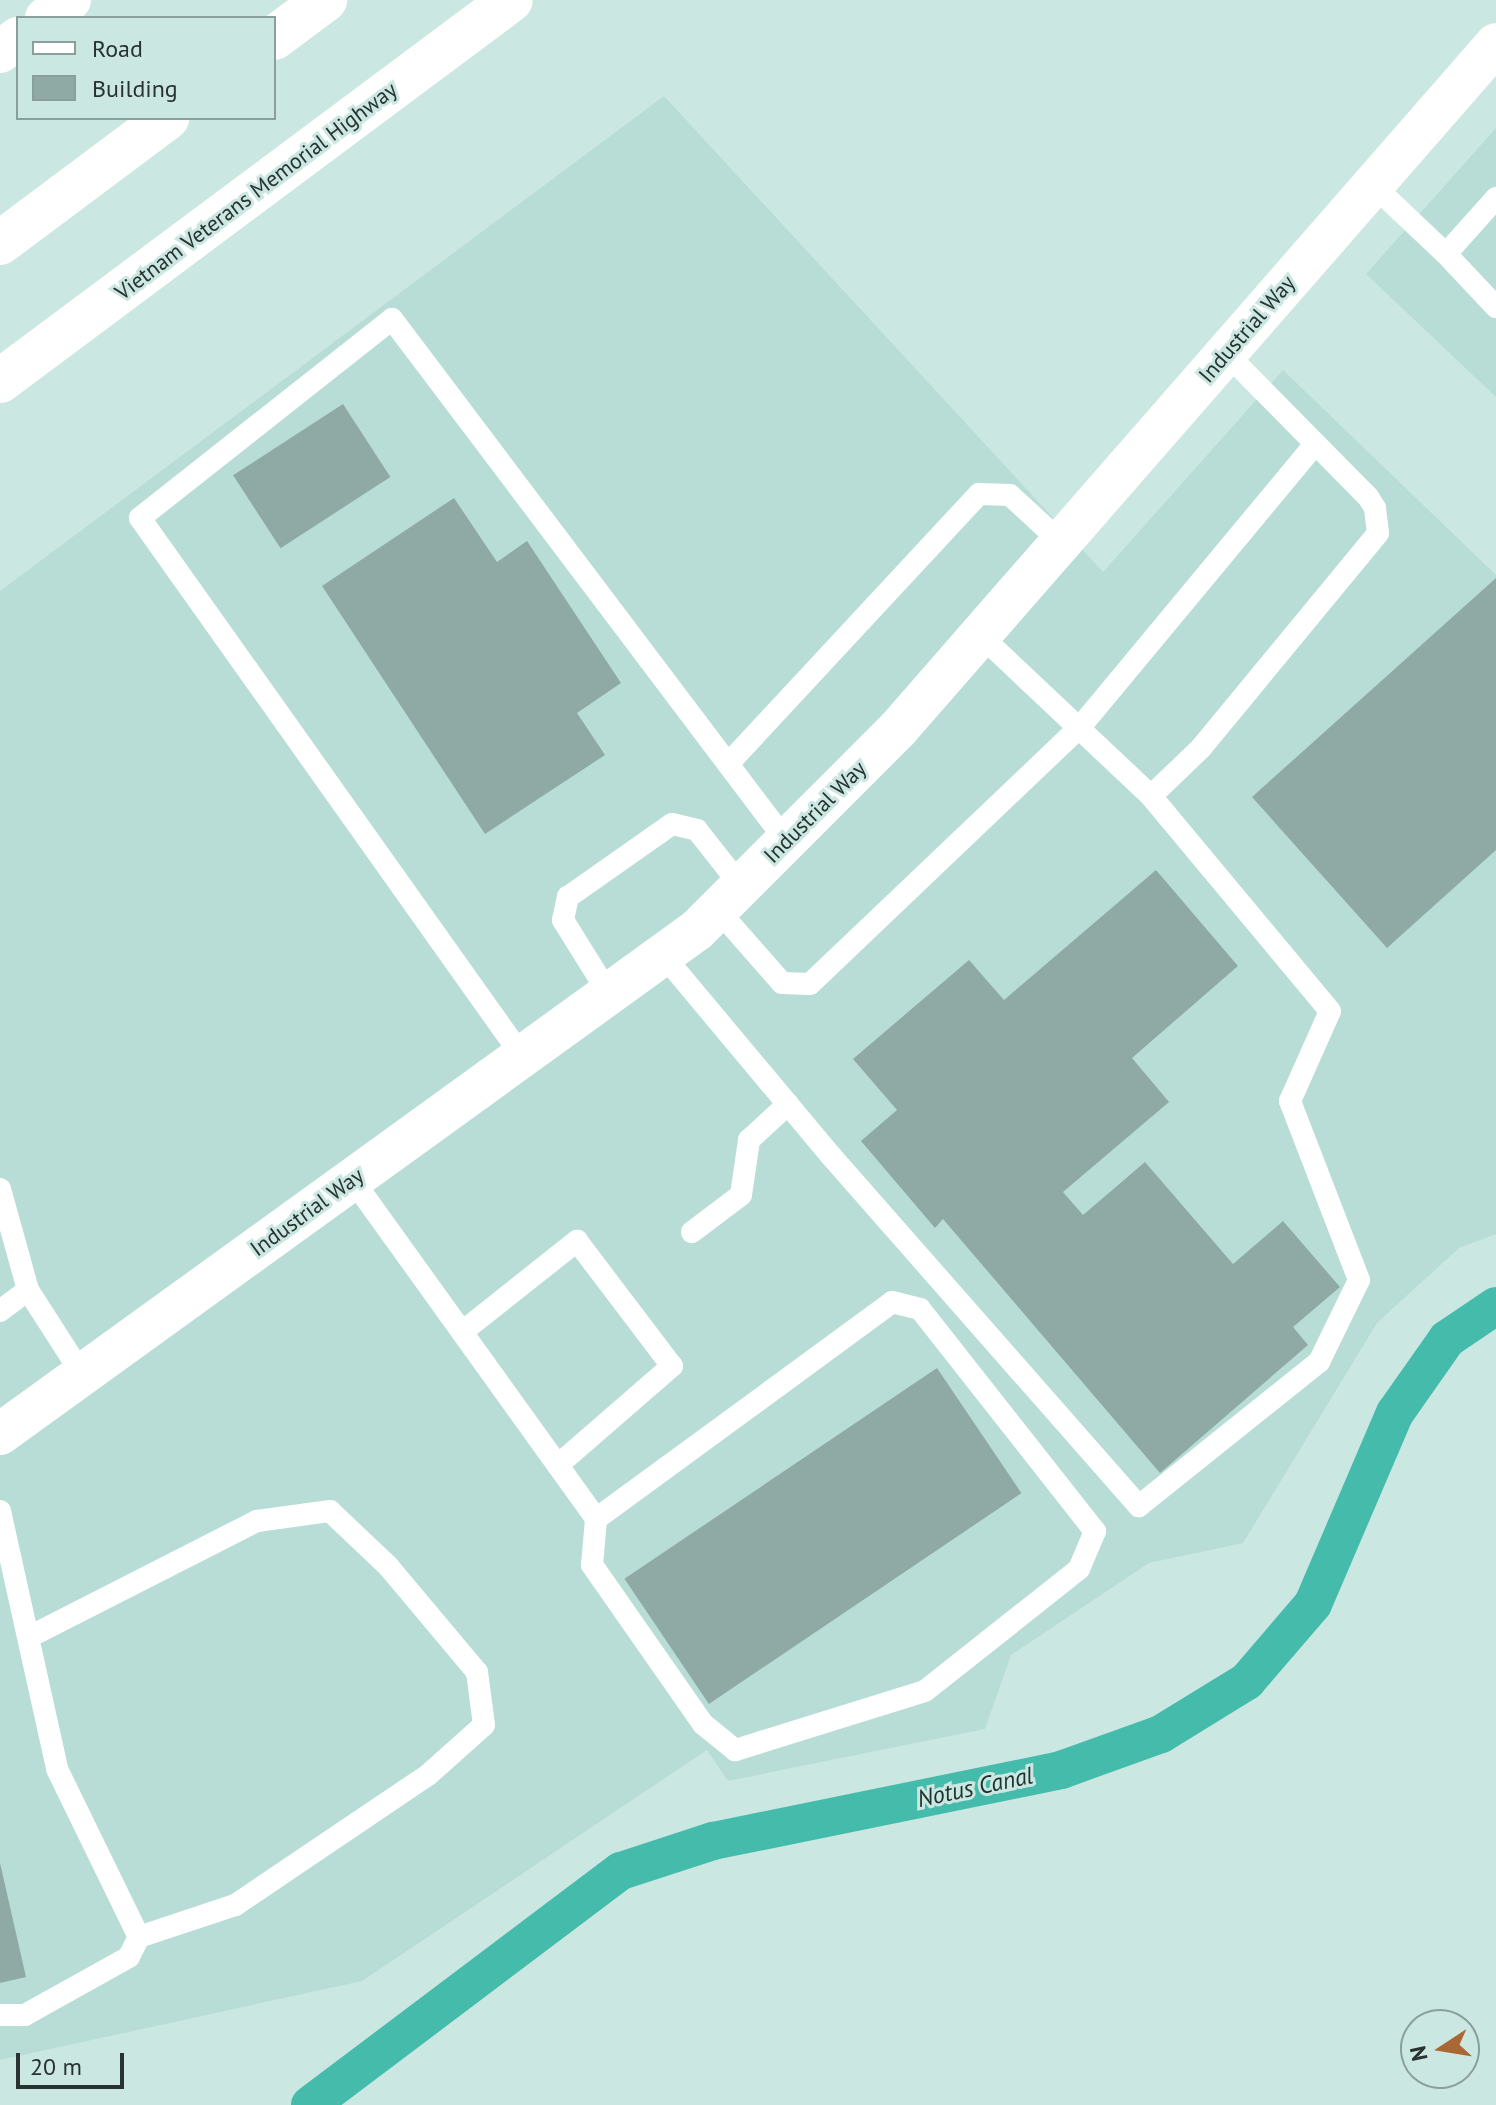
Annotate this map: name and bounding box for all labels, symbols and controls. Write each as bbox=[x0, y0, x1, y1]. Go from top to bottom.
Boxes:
legend bbox=[16, 16, 276, 120]
text: Road bbox=[92, 33, 143, 64]
text: Building bbox=[92, 73, 178, 104]
street label: Vietnam Veterans Memorial Highway bbox=[110, 76, 402, 306]
street label: Industrial Way bbox=[1193, 270, 1301, 388]
street label: Industrial Way bbox=[758, 755, 872, 869]
street label: Industrial Way bbox=[245, 1162, 369, 1262]
water label: Notus Canal bbox=[914, 1761, 1036, 1813]
north arrow bbox=[1400, 2009, 1480, 2089]
scale bar bbox=[20, 2037, 128, 2087]
text: N bbox=[1403, 2044, 1434, 2064]
text: 20 m bbox=[30, 2051, 82, 2082]

